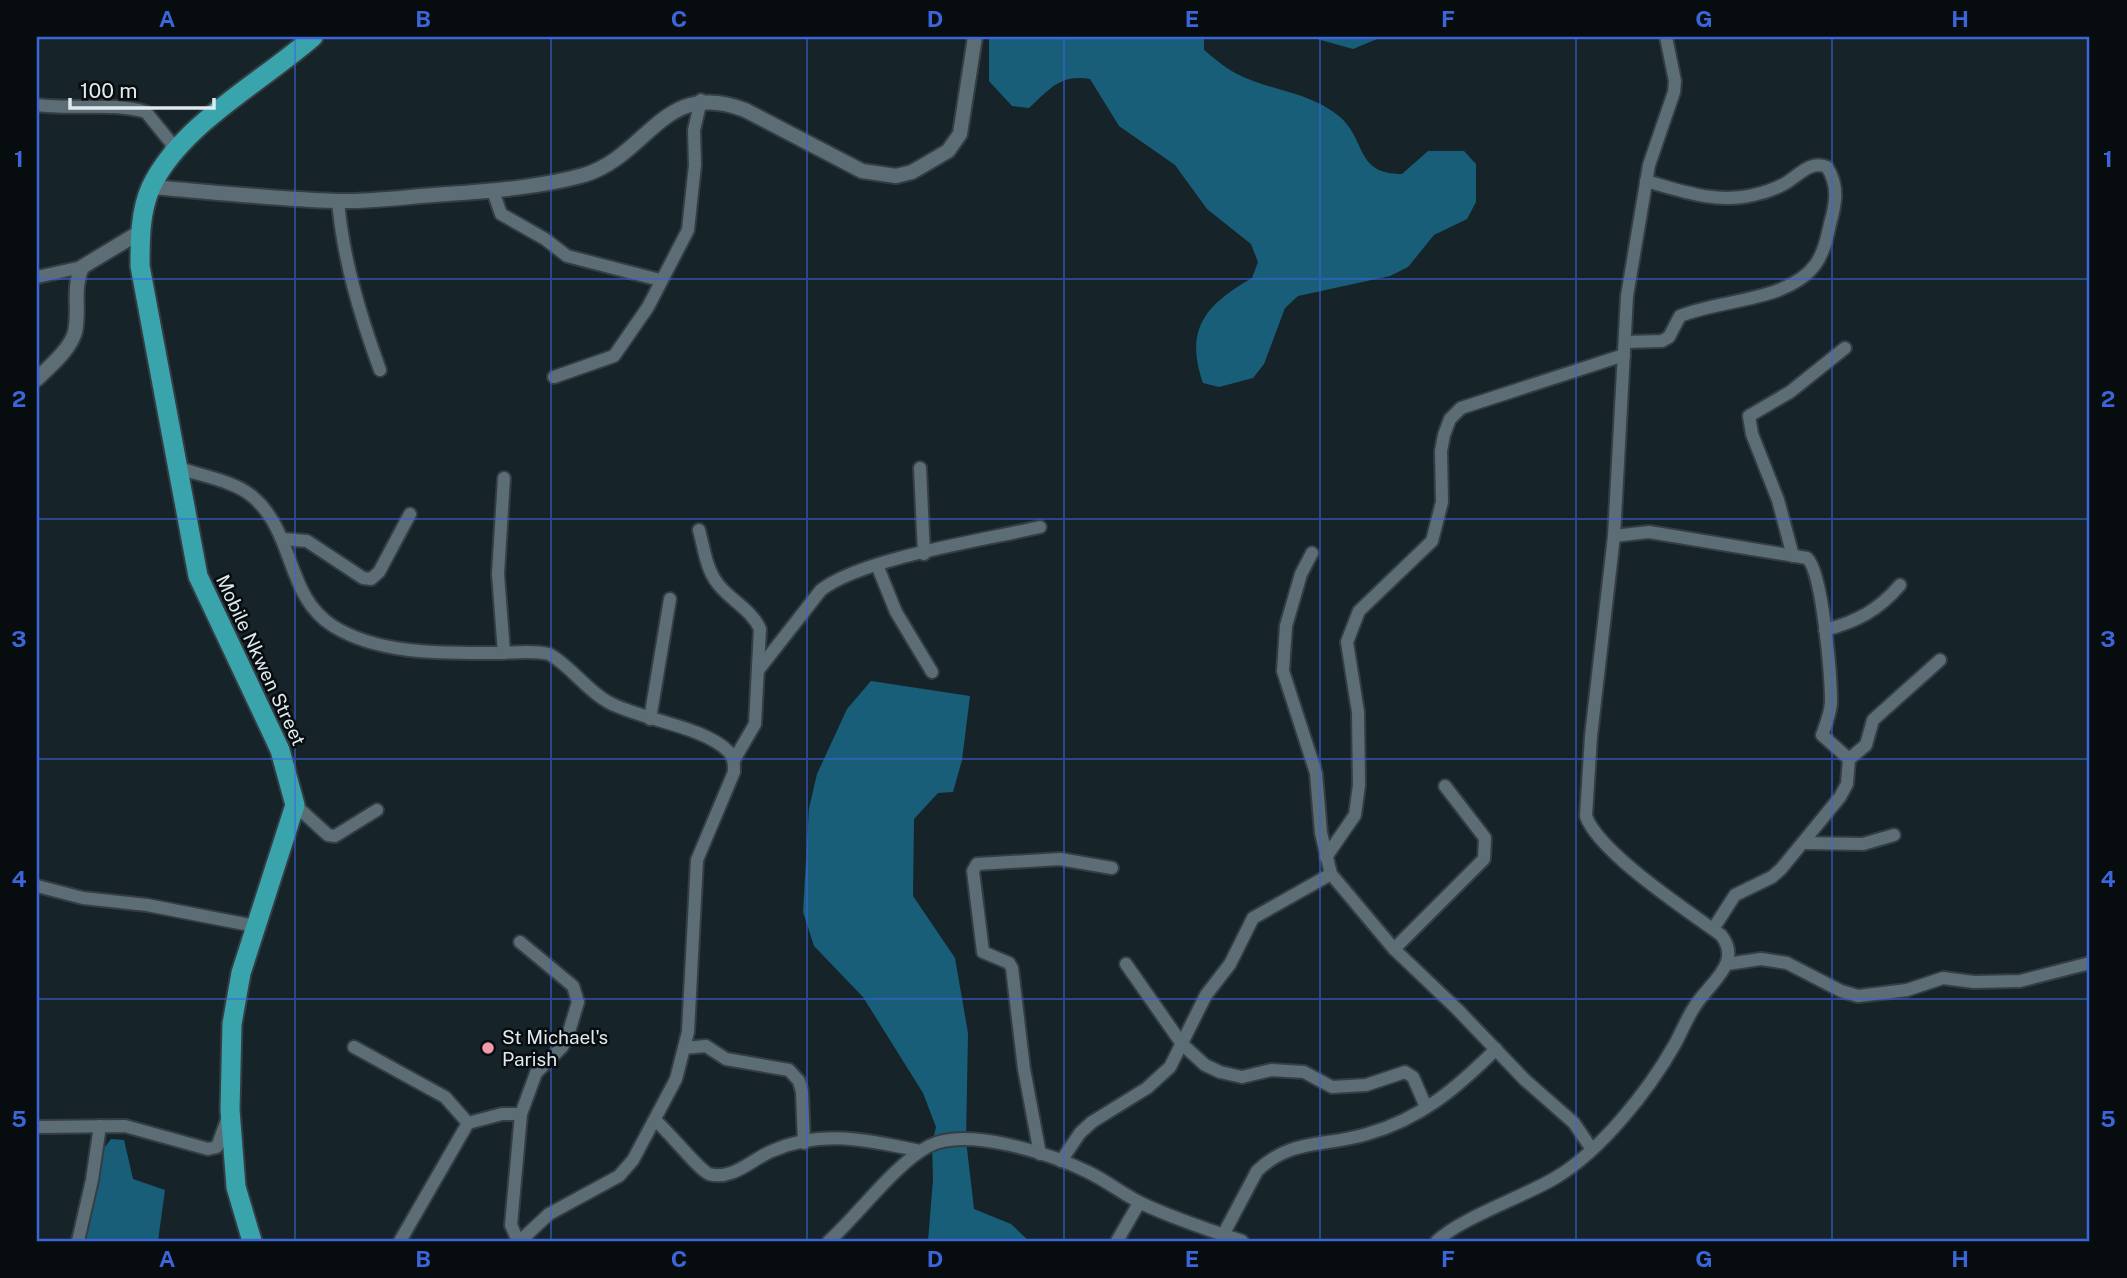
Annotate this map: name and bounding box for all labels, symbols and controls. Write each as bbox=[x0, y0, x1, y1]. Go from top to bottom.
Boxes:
text: A bbox=[159, 5, 176, 32]
text: B bbox=[415, 5, 431, 32]
text: C bbox=[671, 5, 687, 32]
text: D bbox=[927, 5, 943, 32]
text: E bbox=[1185, 5, 1199, 32]
text: F bbox=[1441, 5, 1455, 32]
text: G bbox=[1695, 5, 1713, 32]
text: H bbox=[1951, 5, 1969, 32]
scale bar bbox=[70, 66, 214, 110]
text: 100 m bbox=[80, 78, 137, 103]
text: 1 bbox=[14, 145, 24, 172]
text: 1 bbox=[2103, 145, 2113, 172]
text: 2 bbox=[12, 385, 26, 412]
text: 2 bbox=[2101, 385, 2115, 412]
street label: Mobile Nkwen Street bbox=[212, 571, 310, 749]
text: 3 bbox=[11, 625, 27, 652]
text: 3 bbox=[2100, 625, 2116, 652]
text: 4 bbox=[11, 865, 27, 892]
text: 4 bbox=[2100, 865, 2116, 892]
place label: St Michael's Parish bbox=[502, 1026, 608, 1070]
marker: St Michael's Parish bbox=[480, 1040, 496, 1056]
text: 5 bbox=[11, 1105, 27, 1132]
text: 5 bbox=[2100, 1105, 2116, 1132]
text: A bbox=[159, 1245, 176, 1272]
text: B bbox=[415, 1245, 431, 1272]
text: C bbox=[671, 1245, 687, 1272]
text: D bbox=[927, 1245, 943, 1272]
text: E bbox=[1185, 1245, 1199, 1272]
text: F bbox=[1441, 1245, 1455, 1272]
text: G bbox=[1695, 1245, 1713, 1272]
text: H bbox=[1951, 1245, 1969, 1272]

